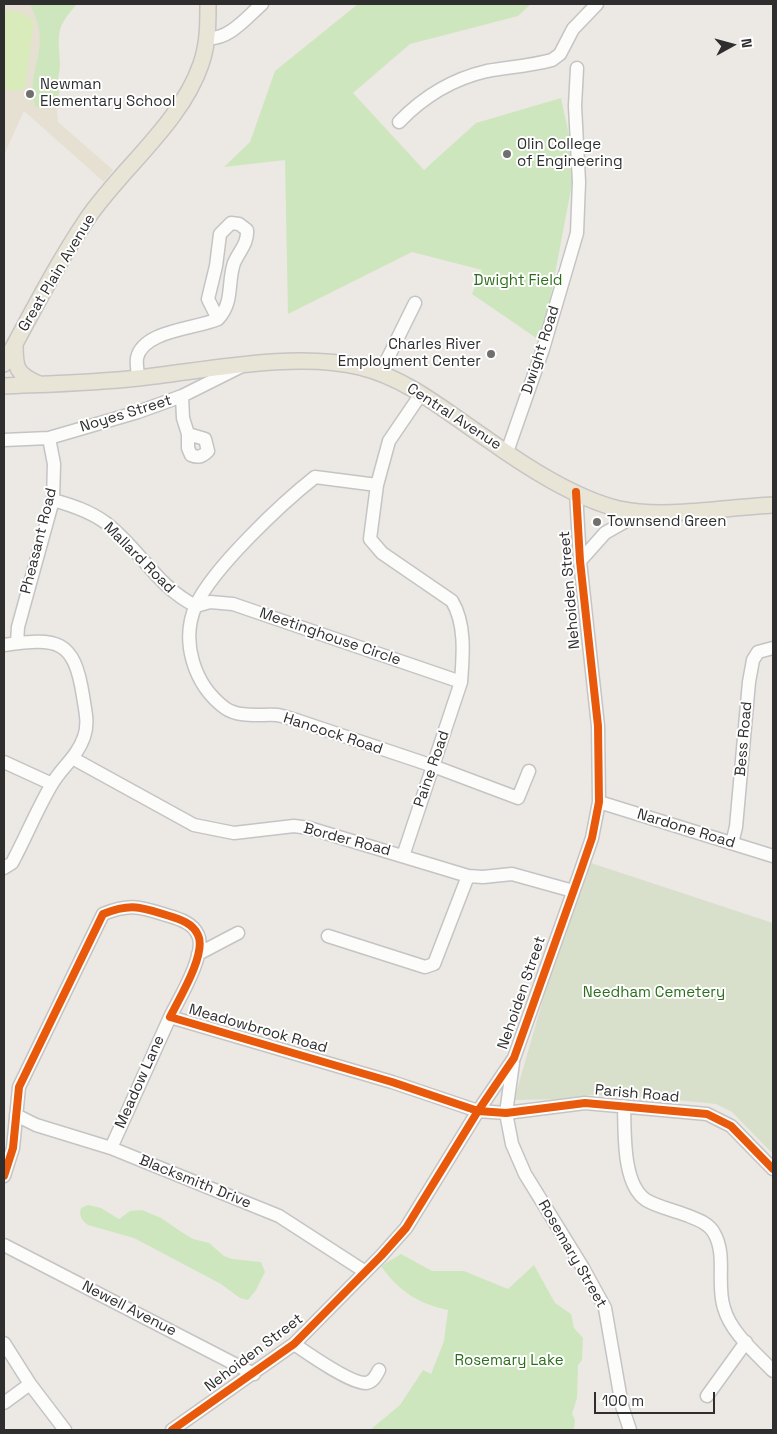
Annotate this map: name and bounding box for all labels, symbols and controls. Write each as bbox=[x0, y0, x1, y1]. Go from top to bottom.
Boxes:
north arrow bbox=[707, 20, 757, 70]
text: N bbox=[737, 37, 756, 49]
place label: Newman Elementary School bbox=[40, 76, 176, 111]
marker: Newman Elementary School bbox=[24, 88, 36, 100]
place label: Olin College of Engineering bbox=[517, 136, 623, 171]
marker: Olin College of Engineering bbox=[501, 148, 513, 160]
street label: Great Plain Avenue bbox=[15, 211, 99, 335]
park label: Dwight Field bbox=[474, 272, 562, 290]
street label: Dwight Road bbox=[518, 304, 564, 396]
place label: Charles River Employment Center bbox=[338, 336, 481, 371]
marker: Charles River Employment Center bbox=[485, 348, 497, 360]
street label: Central Avenue bbox=[403, 380, 505, 454]
street label: Noyes Street bbox=[78, 392, 174, 436]
street label: Pheasant Road bbox=[17, 486, 61, 596]
place label: Townsend Green bbox=[607, 513, 726, 531]
marker: Townsend Green bbox=[591, 516, 603, 528]
street label: Mallard Road bbox=[100, 519, 178, 597]
street label: Nehoiden Street bbox=[556, 530, 584, 650]
street label: Meetinghouse Circle bbox=[257, 604, 403, 670]
street label: Bess Road bbox=[732, 701, 756, 777]
street label: Hancock Road bbox=[281, 709, 385, 759]
street label: Paine Road bbox=[410, 728, 454, 810]
street label: Nardone Road bbox=[635, 806, 737, 852]
street label: Border Road bbox=[301, 820, 393, 860]
street label: Nehoiden Street bbox=[494, 934, 550, 1052]
park label: Needham Cemetery bbox=[583, 984, 725, 1002]
street label: Meadowbrook Road bbox=[187, 1001, 329, 1057]
street label: Meadow Lane bbox=[111, 1033, 169, 1131]
street label: Parish Road bbox=[594, 1081, 680, 1107]
street label: Blacksmith Drive bbox=[136, 1151, 254, 1213]
street label: Rosemary Street bbox=[534, 1197, 610, 1311]
street label: Newell Avenue bbox=[79, 1277, 179, 1341]
street label: Nehoiden Street bbox=[201, 1310, 307, 1396]
park label: Rosemary Lake bbox=[454, 1352, 564, 1370]
scale bar bbox=[597, 1382, 718, 1414]
text: 100 m bbox=[602, 1391, 644, 1410]

